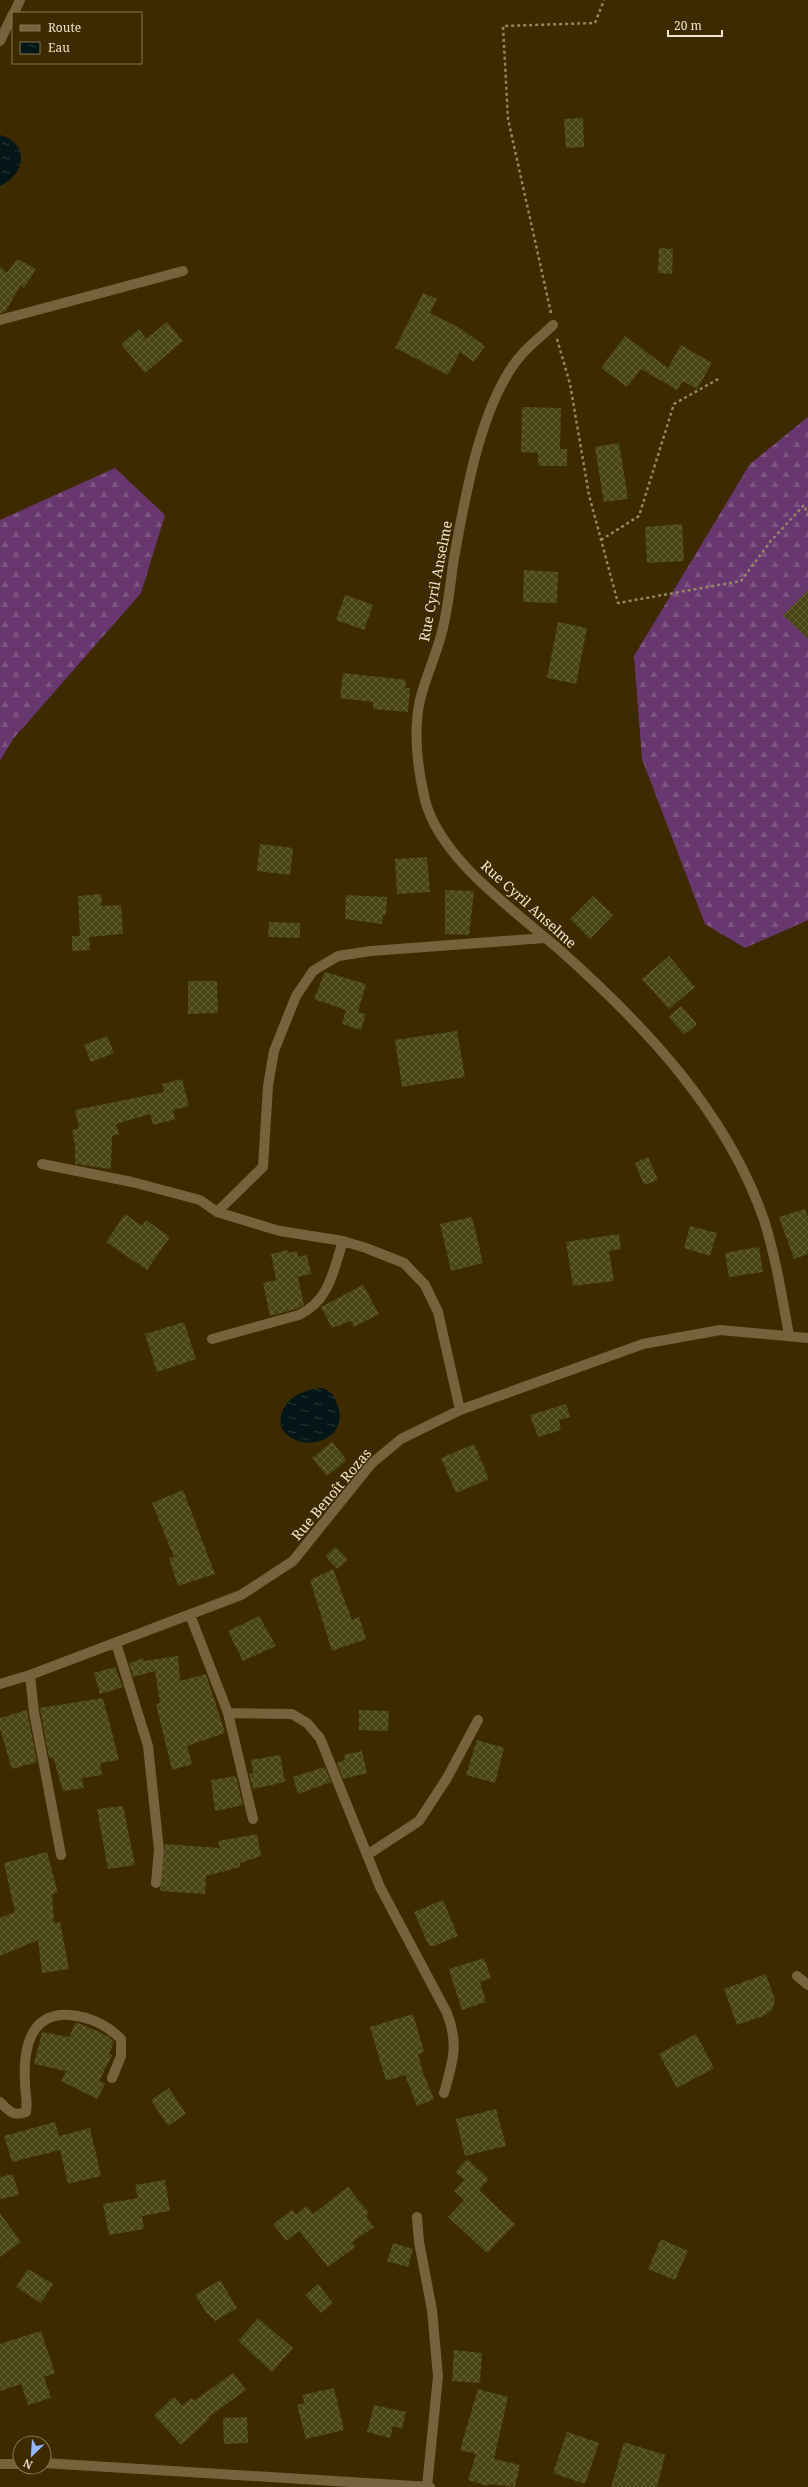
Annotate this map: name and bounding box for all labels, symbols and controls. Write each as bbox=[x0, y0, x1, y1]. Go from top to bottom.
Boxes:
legend bbox=[12, 12, 142, 64]
scale bar bbox=[668, 12, 722, 38]
text: 20 m bbox=[674, 17, 702, 34]
text: Route bbox=[48, 19, 81, 36]
text: Eau bbox=[48, 39, 70, 56]
street label: Rue Cyril Anselme bbox=[414, 519, 456, 643]
street label: Rue Cyril Anselme bbox=[477, 856, 581, 952]
street label: Rue Benoît Rozas bbox=[287, 1444, 375, 1544]
north arrow bbox=[12, 2435, 52, 2475]
text: N bbox=[20, 2456, 35, 2473]

